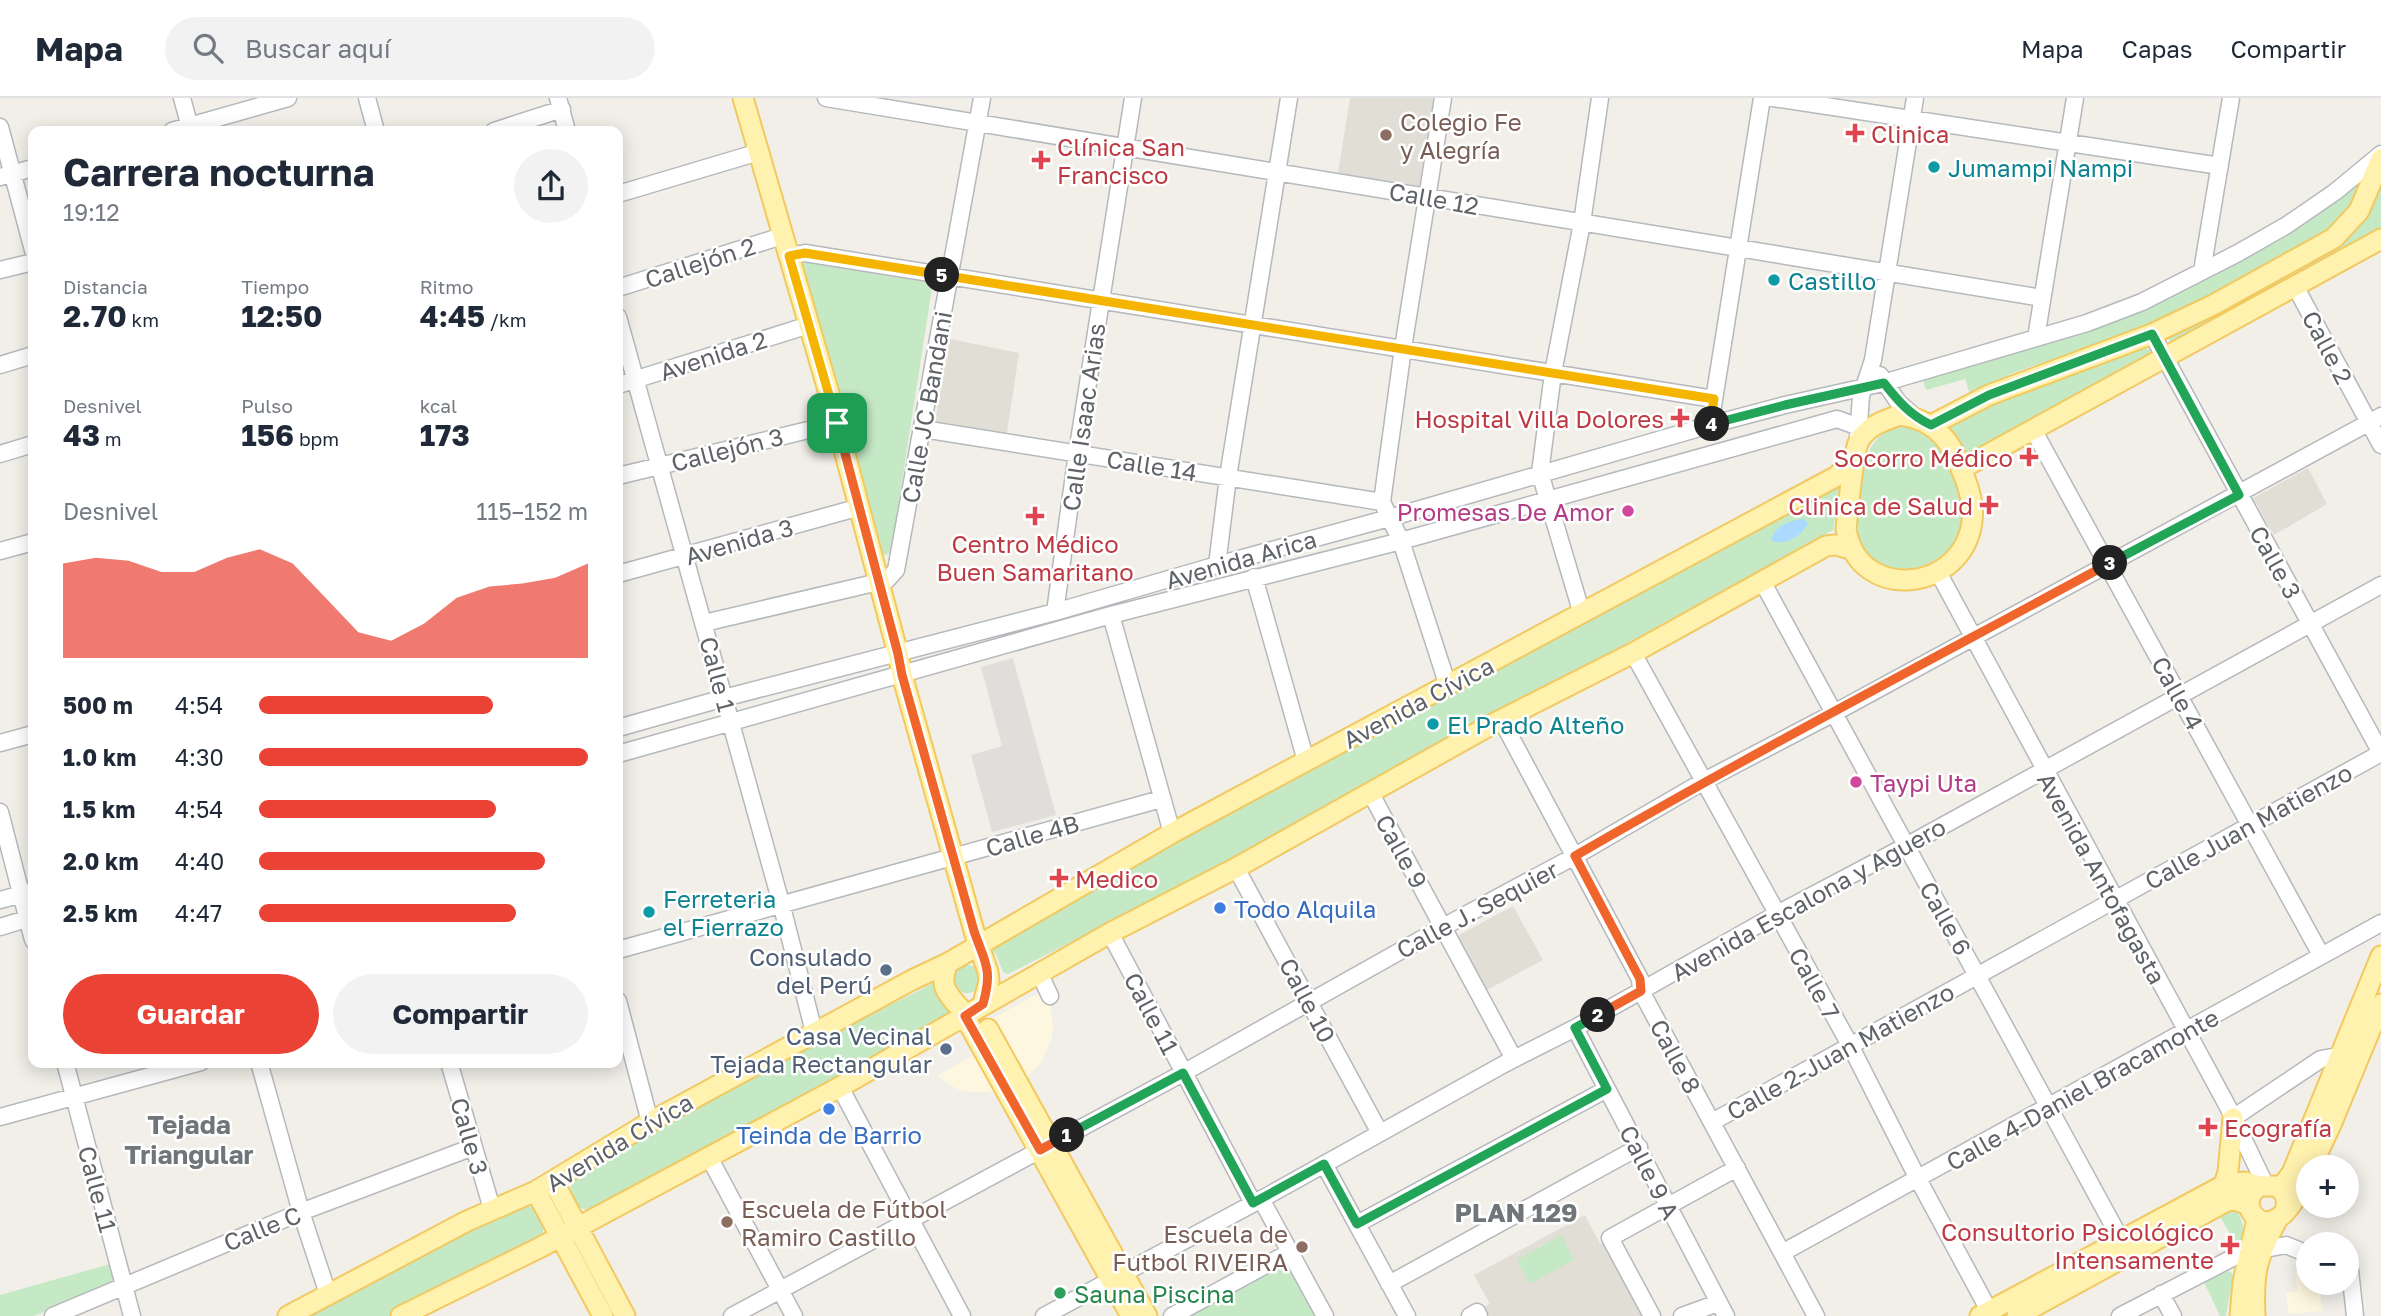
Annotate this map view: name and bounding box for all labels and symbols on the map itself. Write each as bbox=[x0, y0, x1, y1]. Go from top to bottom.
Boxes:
place label: Colegio Fe y Alegría bbox=[1400, 107, 1522, 164]
place label: Clinica bbox=[1871, 119, 1949, 148]
marker: Clinica bbox=[1845, 123, 1865, 143]
marker: Colegio Fe y Alegría bbox=[1378, 127, 1394, 143]
place label: Clínica San Francisco bbox=[1057, 132, 1185, 189]
marker: Clínica San Francisco bbox=[1031, 150, 1051, 170]
place label: Jumampi Nampi bbox=[1948, 153, 2133, 182]
marker: Jumampi Nampi bbox=[1926, 159, 1942, 175]
street label: Calle 12 bbox=[1387, 176, 1481, 220]
street label: Callejón 2 bbox=[641, 231, 759, 293]
pin: 5 bbox=[925, 258, 960, 292]
place label: Castillo bbox=[1788, 266, 1876, 295]
marker: Castillo bbox=[1766, 272, 1782, 288]
street label: Calle 2 bbox=[2297, 305, 2359, 389]
street label: Calle JC Bandani bbox=[895, 309, 957, 505]
street label: Calle Isaac Arias bbox=[1055, 321, 1111, 513]
street label: Avenida 2 bbox=[656, 324, 770, 386]
pin bbox=[807, 393, 867, 453]
place label: Hospital Villa Dolores bbox=[1414, 404, 1664, 433]
pin: 4 bbox=[1694, 406, 1730, 442]
marker: Hospital Villa Dolores bbox=[1670, 408, 1690, 428]
street label: Callejón 3 bbox=[668, 421, 786, 477]
place label: Socorro Médico bbox=[1834, 443, 2013, 472]
street label: Calle 14 bbox=[1105, 444, 1199, 486]
marker: Socorro Médico bbox=[2019, 447, 2039, 467]
place label: Clinica de Salud bbox=[1788, 491, 1973, 520]
marker: Clinica de Salud bbox=[1979, 495, 1999, 515]
place label: Promesas De Amor bbox=[1397, 497, 1614, 526]
marker: Promesas De Amor bbox=[1620, 503, 1636, 519]
marker: Centro Médico Buen Samaritano bbox=[1025, 506, 1045, 526]
street label: Avenida 3 bbox=[682, 512, 796, 570]
street label: Calle 3 bbox=[2244, 520, 2308, 604]
street label: Avenida Arica bbox=[1162, 524, 1320, 594]
place label: Centro Médico Buen Samaritano bbox=[936, 529, 1134, 586]
pin: 3 bbox=[2092, 546, 2128, 580]
street label: Calle 1 bbox=[694, 633, 742, 715]
street label: Avenida Cívica bbox=[1338, 650, 1498, 754]
street label: Calle 4 bbox=[2146, 651, 2210, 735]
place label: El Prado Alteño bbox=[1447, 710, 1624, 739]
marker: El Prado Alteño bbox=[1425, 716, 1441, 732]
street label: Calle Juan Matienzo bbox=[2139, 757, 2357, 895]
street label: Avenida Antofagasta bbox=[2032, 767, 2172, 989]
place label: Taypi Uta bbox=[1870, 768, 1977, 797]
marker: Taypi Uta bbox=[1848, 774, 1864, 790]
street label: Calle 4B bbox=[982, 808, 1082, 862]
street label: Calle 9 bbox=[1370, 809, 1434, 893]
street label: Avenida Escalona y Aguero bbox=[1666, 811, 1950, 987]
street label: Calle J. Sequier bbox=[1391, 854, 1563, 964]
place label: Medico bbox=[1075, 864, 1158, 893]
marker: Medico bbox=[1049, 868, 1069, 888]
street label: Calle 6 bbox=[1914, 876, 1978, 960]
place label: Ferreteria el Fierrazo bbox=[663, 884, 784, 941]
place label: Todo Alquila bbox=[1234, 894, 1376, 923]
marker: Todo Alquila bbox=[1212, 900, 1228, 916]
marker: Ferreteria el Fierrazo bbox=[641, 904, 657, 920]
place label: Consulado del Perú bbox=[749, 942, 872, 999]
street label: Calle 7 bbox=[1783, 942, 1847, 1024]
street label: Calle 10 bbox=[1274, 953, 1342, 1047]
marker: Consulado del Perú bbox=[878, 962, 894, 978]
street label: Calle 11 bbox=[1118, 967, 1186, 1059]
street label: Calle 2-Juan Matienzo bbox=[1721, 976, 1959, 1126]
pin: 2 bbox=[1580, 998, 1616, 1032]
street label: Calle 4-Daniel Bracamonte bbox=[1941, 1002, 2223, 1176]
street label: Calle 8 bbox=[1645, 1014, 1707, 1098]
place label: Casa Vecinal Tejada Rectangular bbox=[710, 1021, 932, 1078]
marker: Casa Vecinal Tejada Rectangular bbox=[938, 1041, 954, 1057]
street label: Avenida Cívica bbox=[540, 1087, 698, 1197]
street label: Calle 3 bbox=[445, 1094, 495, 1178]
marker: Teinda de Barrio bbox=[821, 1101, 837, 1117]
district label: Tejada Triangular bbox=[124, 1109, 254, 1170]
place label: Ecografía bbox=[2224, 1113, 2332, 1142]
marker: Ecografía bbox=[2198, 1117, 2218, 1137]
pin: 1 bbox=[1050, 1118, 1084, 1152]
place label: Teinda de Barrio bbox=[736, 1120, 922, 1149]
street label: Calle 9 A bbox=[1614, 1120, 1686, 1224]
street label: Calle 11 bbox=[73, 1143, 123, 1235]
place label: Escuela de Fútbol Ramiro Castillo bbox=[741, 1194, 947, 1251]
district label: PLAN 129 bbox=[1454, 1197, 1578, 1228]
street label: Calle C bbox=[219, 1199, 305, 1257]
marker: Escuela de Fútbol Ramiro Castillo bbox=[719, 1214, 735, 1230]
place label: Consultorio Psicológico Intensamente bbox=[1941, 1217, 2214, 1274]
place label: Escuela de Futbol RIVEIRA bbox=[1112, 1219, 1288, 1276]
marker: Consultorio Psicológico Intensamente bbox=[2220, 1235, 2240, 1255]
marker: Escuela de Futbol RIVEIRA bbox=[1294, 1239, 1310, 1255]
place label: Sauna Piscina bbox=[1074, 1279, 1234, 1308]
marker: Sauna Piscina bbox=[1052, 1285, 1068, 1301]

